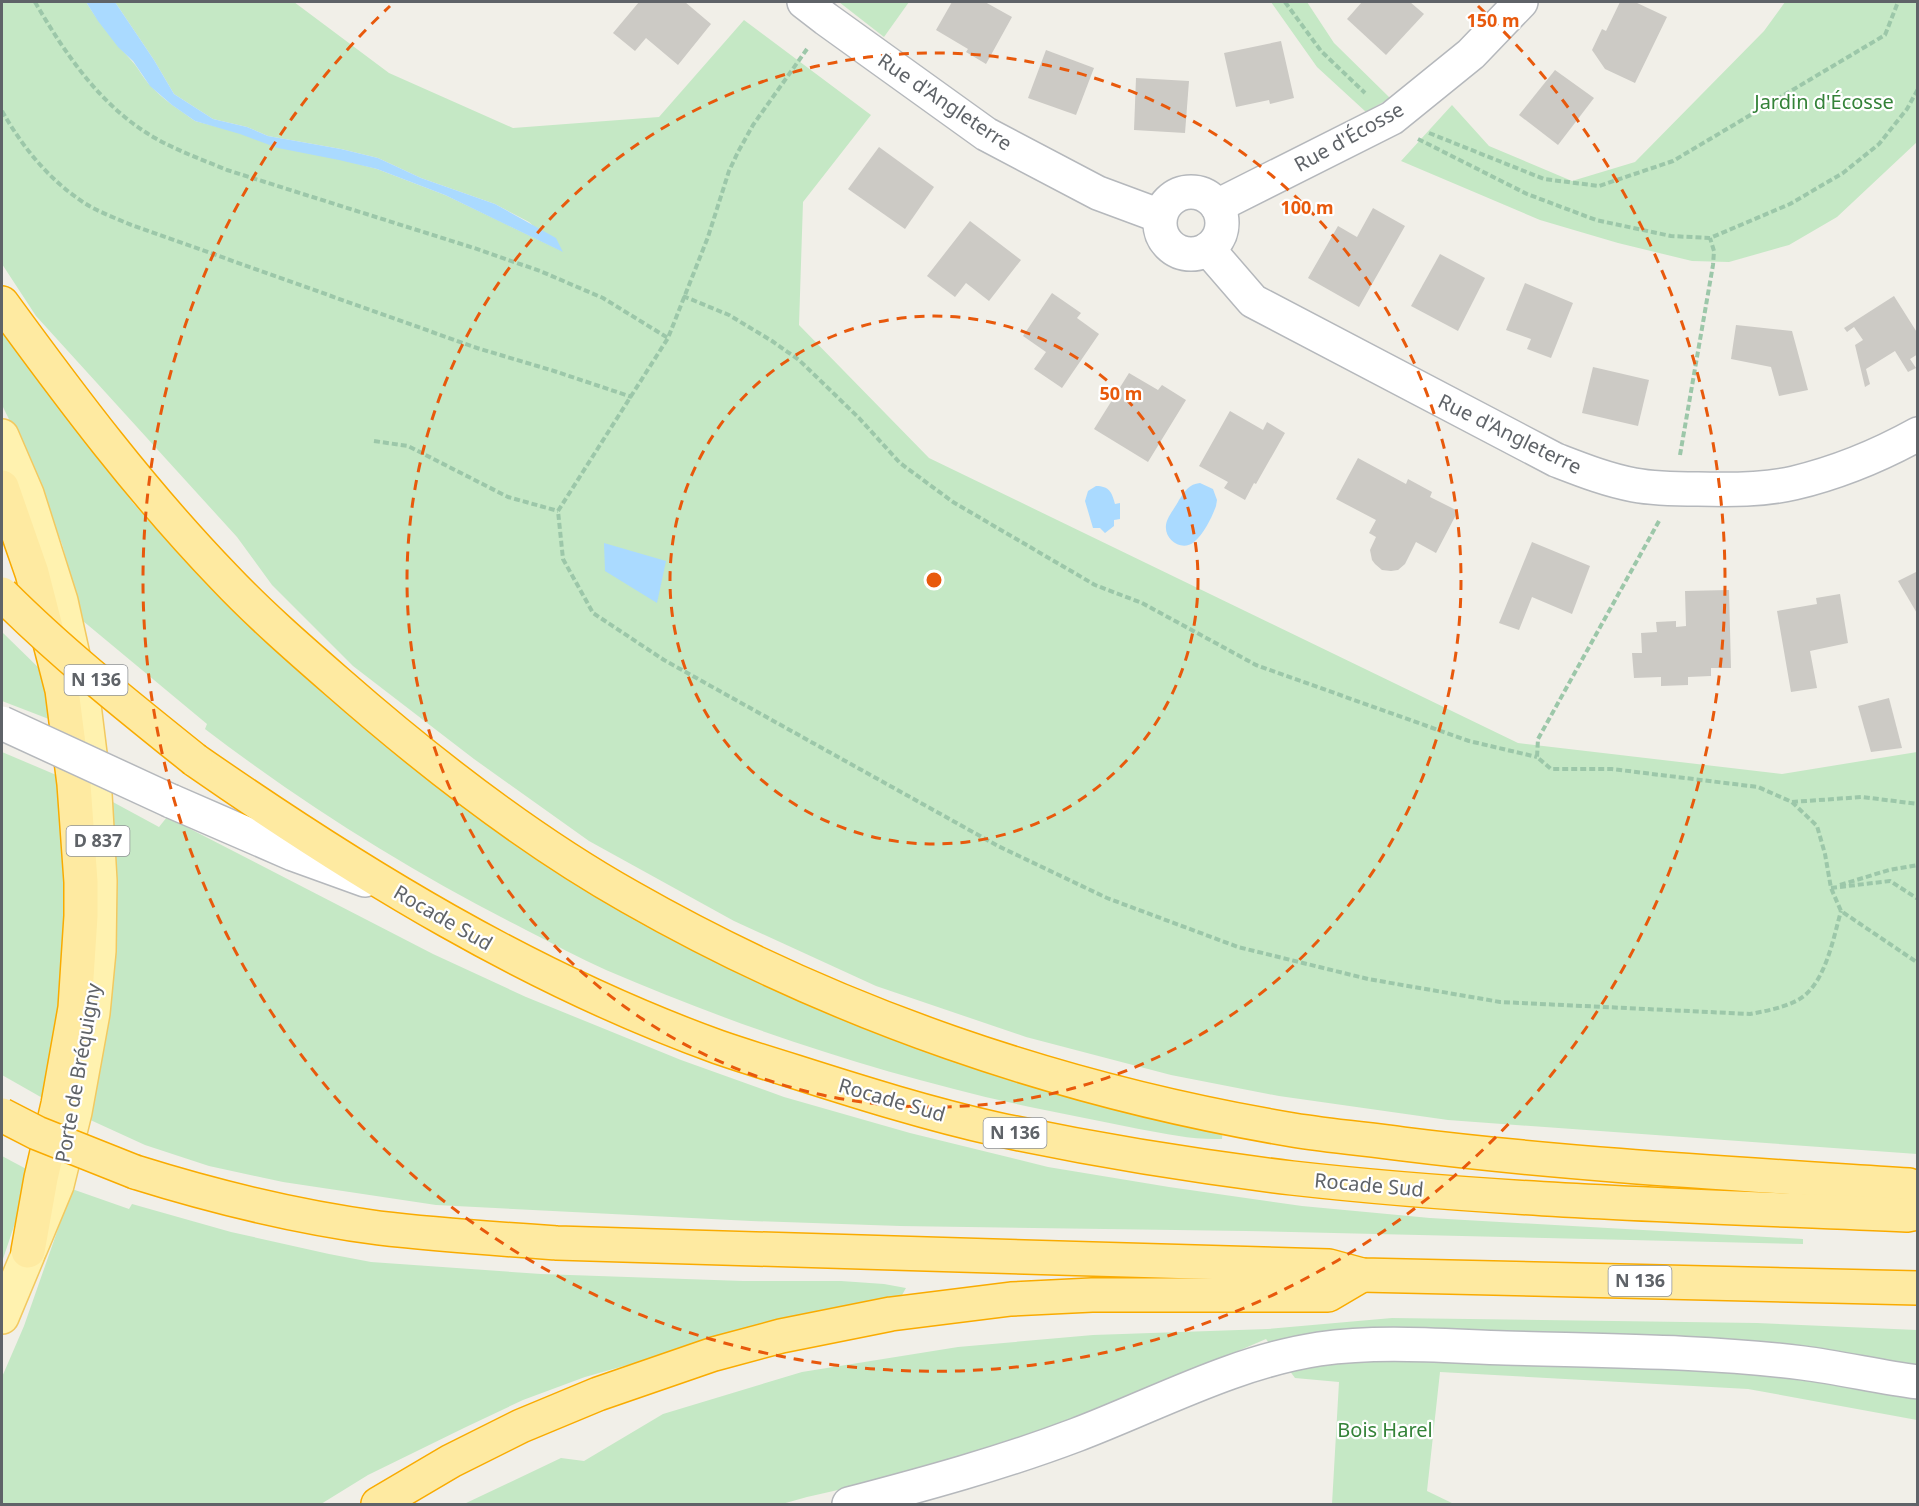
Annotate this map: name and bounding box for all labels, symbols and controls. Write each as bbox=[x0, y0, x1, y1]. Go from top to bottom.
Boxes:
text: 150 m bbox=[1466, 8, 1520, 32]
street label: Rue d'Angleterre bbox=[873, 47, 1018, 157]
park label: Jardin d'Écosse bbox=[1752, 88, 1894, 115]
street label: Rue d'Écosse bbox=[1289, 95, 1408, 178]
text: 100 m bbox=[1280, 195, 1334, 219]
text: 50 m bbox=[1100, 381, 1142, 405]
street label: Rue d'Angleterre bbox=[1434, 387, 1586, 480]
centre of rings bbox=[924, 570, 944, 590]
road number: N 136 bbox=[64, 665, 128, 695]
road number: D 837 bbox=[66, 826, 130, 856]
street label: Rocade Sud bbox=[389, 878, 498, 957]
street label: Porte de Bréquigny bbox=[48, 980, 107, 1165]
street label: Rocade Sud bbox=[836, 1071, 949, 1128]
road number: N 136 bbox=[984, 1118, 1046, 1148]
street label: Rocade Sud bbox=[1313, 1166, 1425, 1203]
road number: N 136 bbox=[1608, 1266, 1672, 1296]
park label: Bois Harel bbox=[1337, 1416, 1433, 1443]

